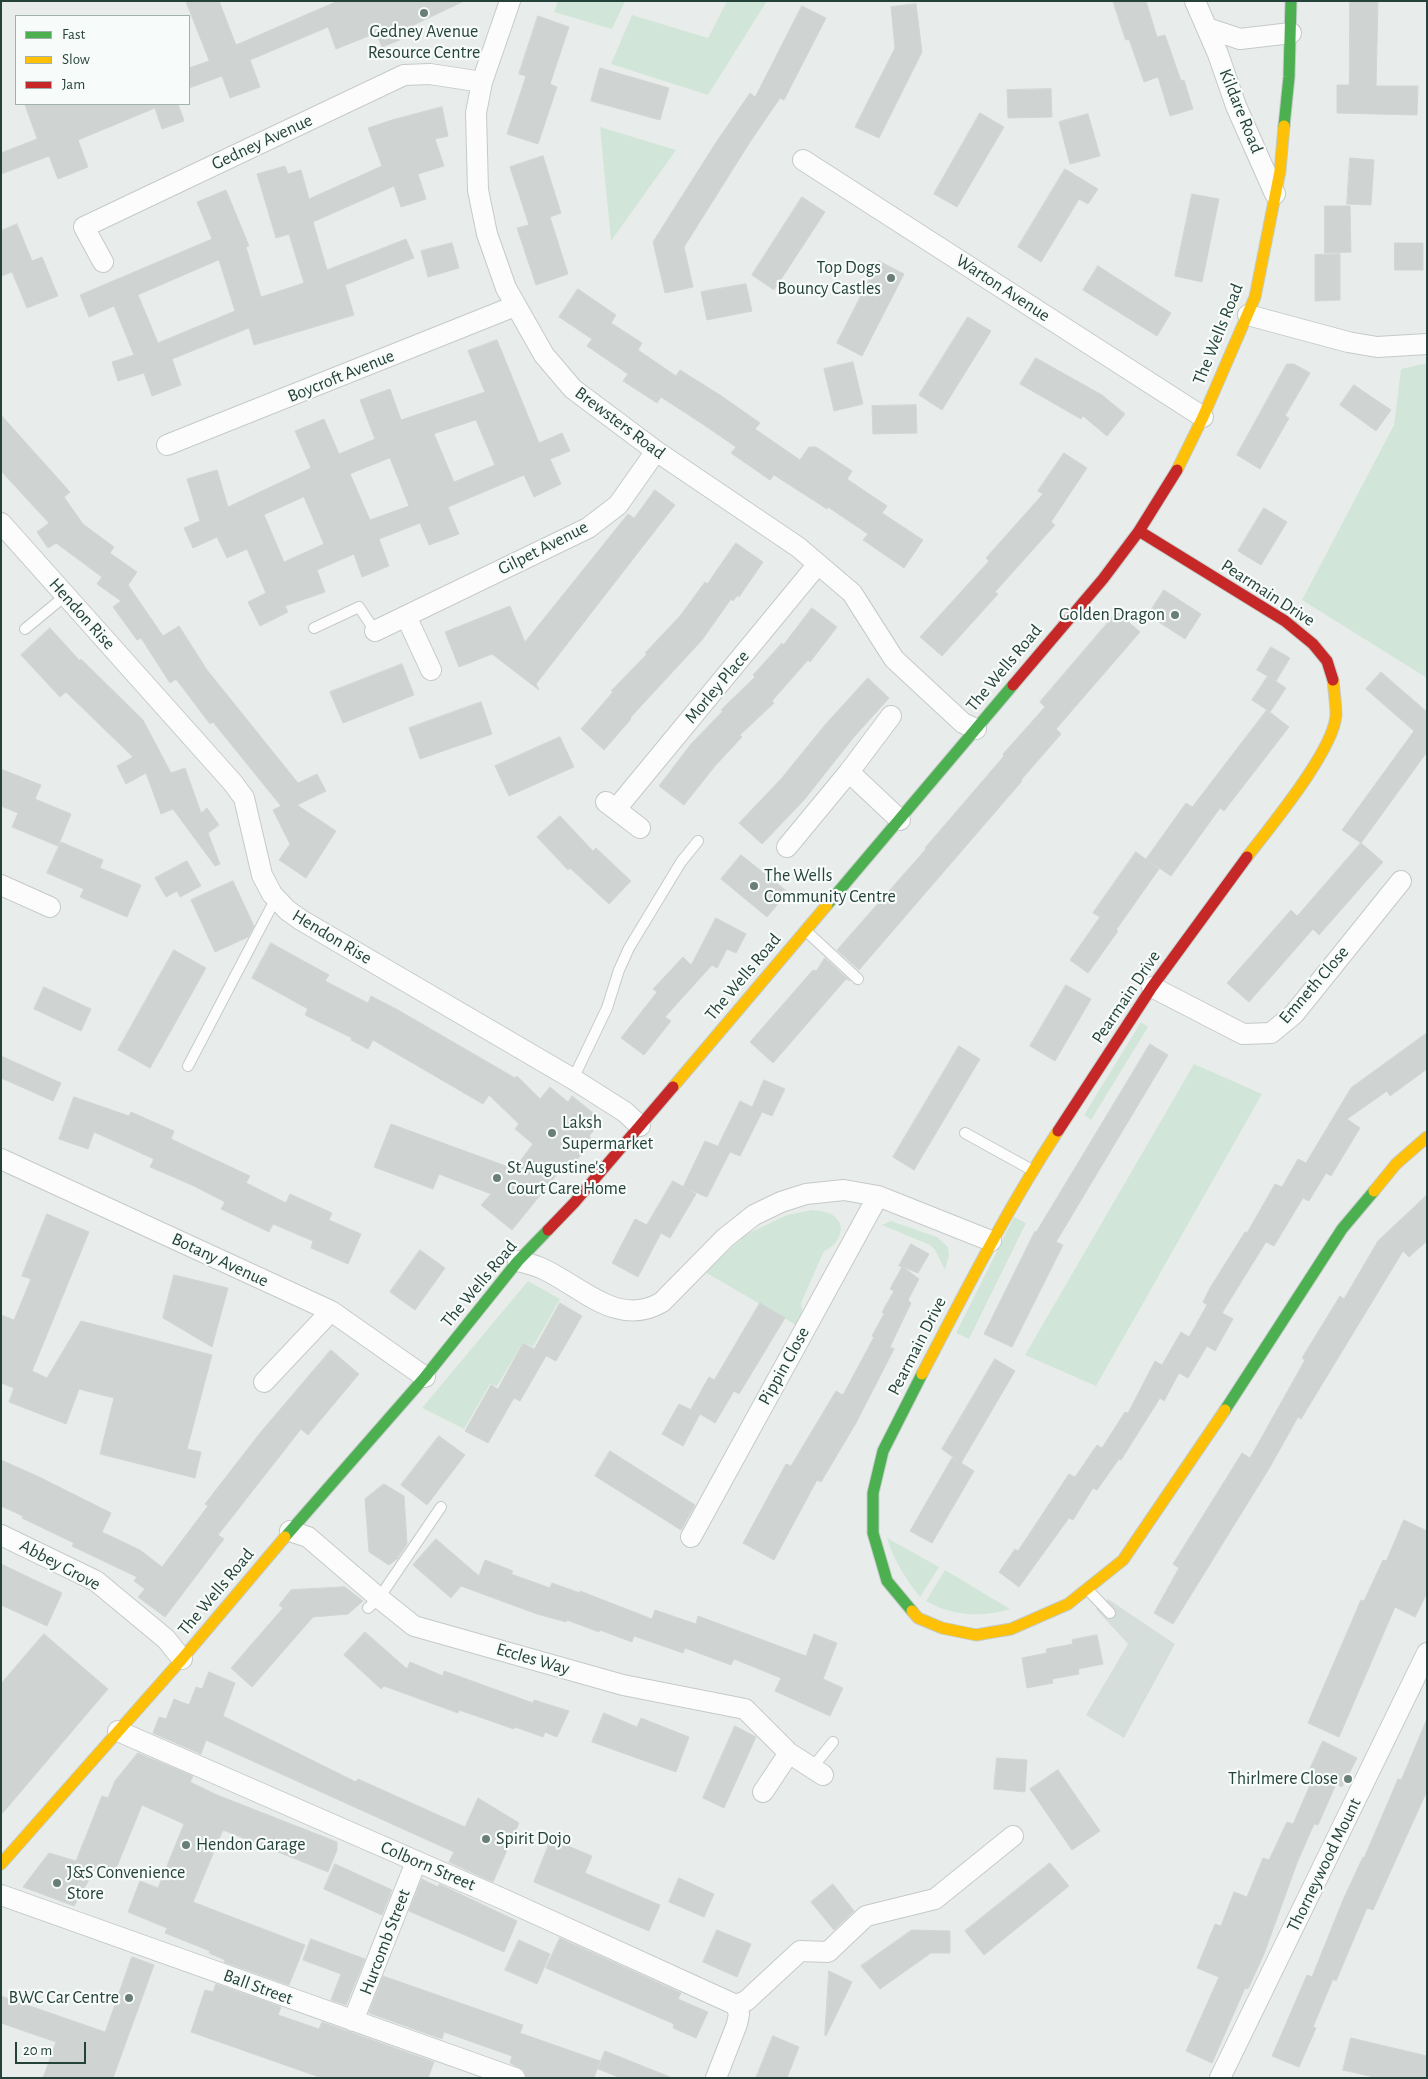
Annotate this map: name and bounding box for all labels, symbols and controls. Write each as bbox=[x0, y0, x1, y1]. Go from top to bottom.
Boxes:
marker: Gedney Avenue Resource Centre bbox=[418, 7, 430, 19]
legend bbox=[15, 15, 190, 105]
place label: Gedney Avenue Resource Centre bbox=[368, 21, 480, 64]
text: Fast bbox=[62, 27, 85, 42]
text: Slow bbox=[62, 52, 90, 67]
street label: Kildare Road bbox=[1214, 66, 1268, 156]
text: Jam bbox=[62, 77, 85, 92]
street label: Gedney Avenue bbox=[208, 109, 316, 175]
street label: Warton Avenue bbox=[952, 250, 1054, 326]
place label: Top Dogs Bouncy Castles bbox=[777, 257, 881, 300]
marker: Top Dogs Bouncy Castles bbox=[885, 272, 897, 284]
street label: The Wells Road bbox=[1188, 280, 1248, 388]
street label: Boycroft Avenue bbox=[284, 345, 398, 407]
street label: Brewsters Road bbox=[571, 382, 669, 464]
street label: Gilpet Avenue bbox=[494, 516, 592, 580]
street label: Pearmain Drive bbox=[1217, 555, 1319, 631]
street label: Hendon Rise bbox=[44, 574, 120, 654]
place label: Golden Dragon bbox=[1059, 604, 1165, 626]
marker: Golden Dragon bbox=[1169, 609, 1181, 621]
street label: The Wells Road bbox=[961, 620, 1047, 716]
street label: Morley Place bbox=[680, 646, 754, 728]
place label: The Wells Community Centre bbox=[764, 865, 896, 908]
marker: The Wells Community Centre bbox=[748, 880, 760, 892]
street label: Hendon Rise bbox=[288, 905, 376, 969]
street label: The Wells Road bbox=[700, 929, 786, 1025]
street label: Emneth Close bbox=[1274, 942, 1354, 1028]
street label: Pearmain Drive bbox=[1087, 946, 1165, 1048]
place label: Laksh Supermarket bbox=[562, 1112, 653, 1154]
marker: Laksh Supermarket bbox=[546, 1127, 558, 1139]
place label: St Augustine's Court Care Home bbox=[507, 1157, 626, 1200]
marker: St Augustine's Court Care Home bbox=[491, 1172, 503, 1184]
street label: Botany Avenue bbox=[168, 1228, 272, 1292]
street label: The Wells Road bbox=[436, 1236, 522, 1332]
street label: Pearmain Drive bbox=[883, 1293, 951, 1399]
street label: Pippin Close bbox=[754, 1323, 814, 1409]
street label: Abbey Grove bbox=[16, 1535, 104, 1595]
street label: The Wells Road bbox=[173, 1544, 259, 1640]
street label: Eccles Way bbox=[494, 1638, 572, 1680]
place label: Thirlmere Close bbox=[1228, 1768, 1338, 1790]
marker: Thirlmere Close bbox=[1342, 1773, 1354, 1785]
street label: Thorneywood Mount bbox=[1282, 1795, 1366, 1935]
place label: Spirit Dojo bbox=[496, 1828, 571, 1850]
marker: Spirit Dojo bbox=[480, 1833, 492, 1845]
place label: Hendon Garage bbox=[196, 1834, 306, 1856]
street label: Colborn Street bbox=[377, 1836, 479, 1896]
marker: Hendon Garage bbox=[180, 1839, 192, 1851]
place label: J&S Convenience Store bbox=[67, 1862, 185, 1905]
marker: J&S Convenience Store bbox=[51, 1877, 63, 1889]
street label: Hurcomb Street bbox=[355, 1886, 415, 1998]
street label: Ball Street bbox=[220, 1965, 296, 2009]
place label: BWC Car Centre bbox=[9, 1987, 119, 2009]
marker: BWC Car Centre bbox=[123, 1992, 135, 2004]
scale bar bbox=[18, 2032, 89, 2064]
text: 20 m bbox=[23, 2043, 52, 2058]

